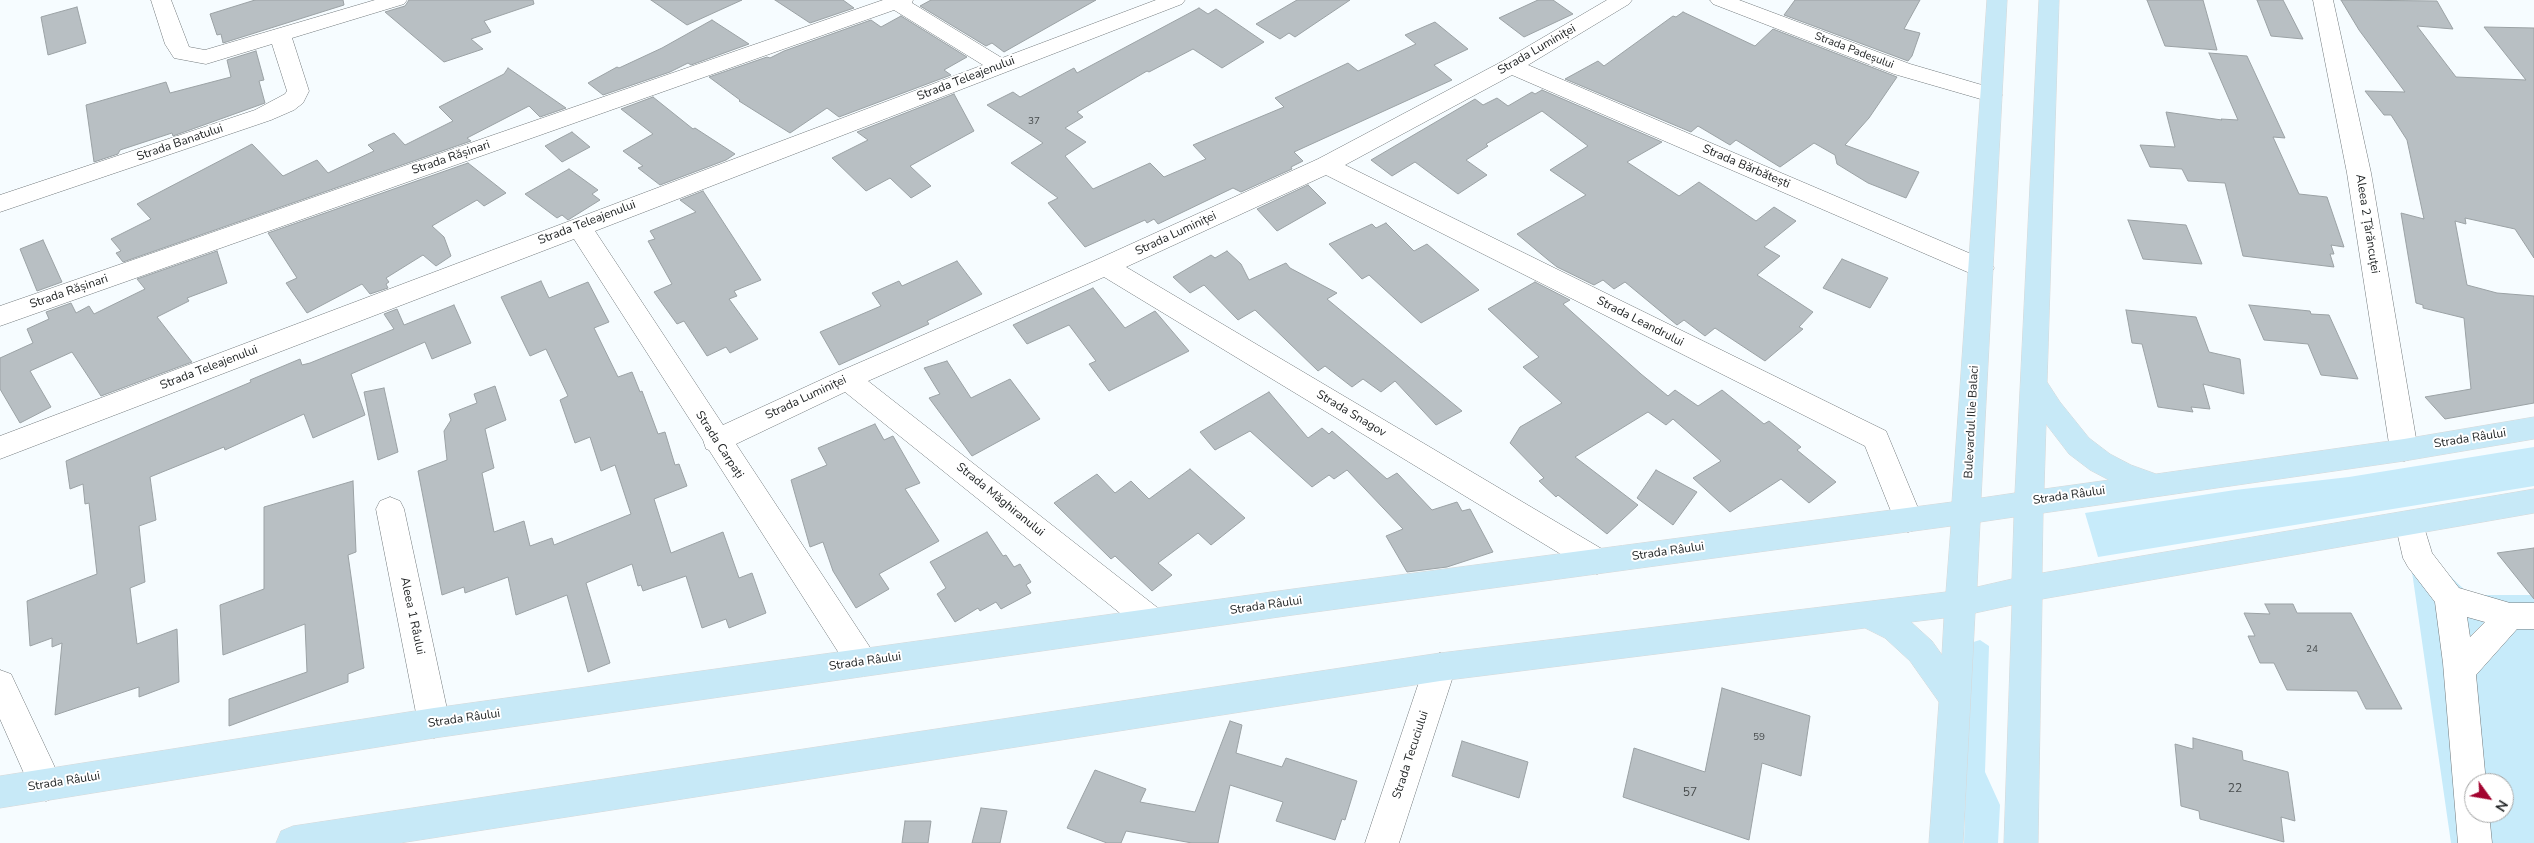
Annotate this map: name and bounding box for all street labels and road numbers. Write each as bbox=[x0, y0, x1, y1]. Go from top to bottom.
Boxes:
street label: Strada Luminiței bbox=[1495, 22, 1579, 78]
street label: Strada Padeșului bbox=[1813, 30, 1895, 72]
street label: Strada Teleajenului bbox=[915, 54, 1017, 104]
street label: Strada Banatului bbox=[135, 122, 225, 164]
street label: Strada Rășinari bbox=[410, 138, 492, 178]
street label: Strada Bărbătești bbox=[1700, 142, 1792, 192]
street label: Aleea 2 Țărăncuței bbox=[2352, 173, 2382, 275]
street label: Strada Teleajenului bbox=[536, 198, 638, 248]
street label: Strada Luminiței bbox=[1133, 209, 1219, 259]
street label: Strada Rășinari bbox=[28, 272, 110, 312]
street label: Strada Leandrului bbox=[1594, 294, 1686, 350]
street label: Strada Teleajenului bbox=[158, 343, 260, 393]
street label: Bulevardul Ilie Balaci bbox=[1962, 365, 1982, 479]
street label: Strada Luminiței bbox=[763, 373, 849, 423]
street label: Strada Snagov bbox=[1313, 387, 1389, 441]
street label: Strada Carpați bbox=[692, 409, 746, 481]
street label: Strada Râului bbox=[2433, 426, 2507, 452]
street label: Strada Măghiranului bbox=[953, 460, 1047, 540]
street label: Strada Râului bbox=[2032, 484, 2106, 508]
street label: Strada Râului bbox=[1631, 540, 1705, 564]
street label: Aleea 1 Râului bbox=[397, 576, 427, 656]
street label: Strada Râului bbox=[1229, 594, 1303, 618]
street label: Strada Râului bbox=[828, 650, 902, 674]
street label: Strada Râului bbox=[427, 707, 501, 731]
street label: Strada Tecuciului bbox=[1390, 709, 1432, 801]
street label: Strada Râului bbox=[27, 769, 101, 795]

